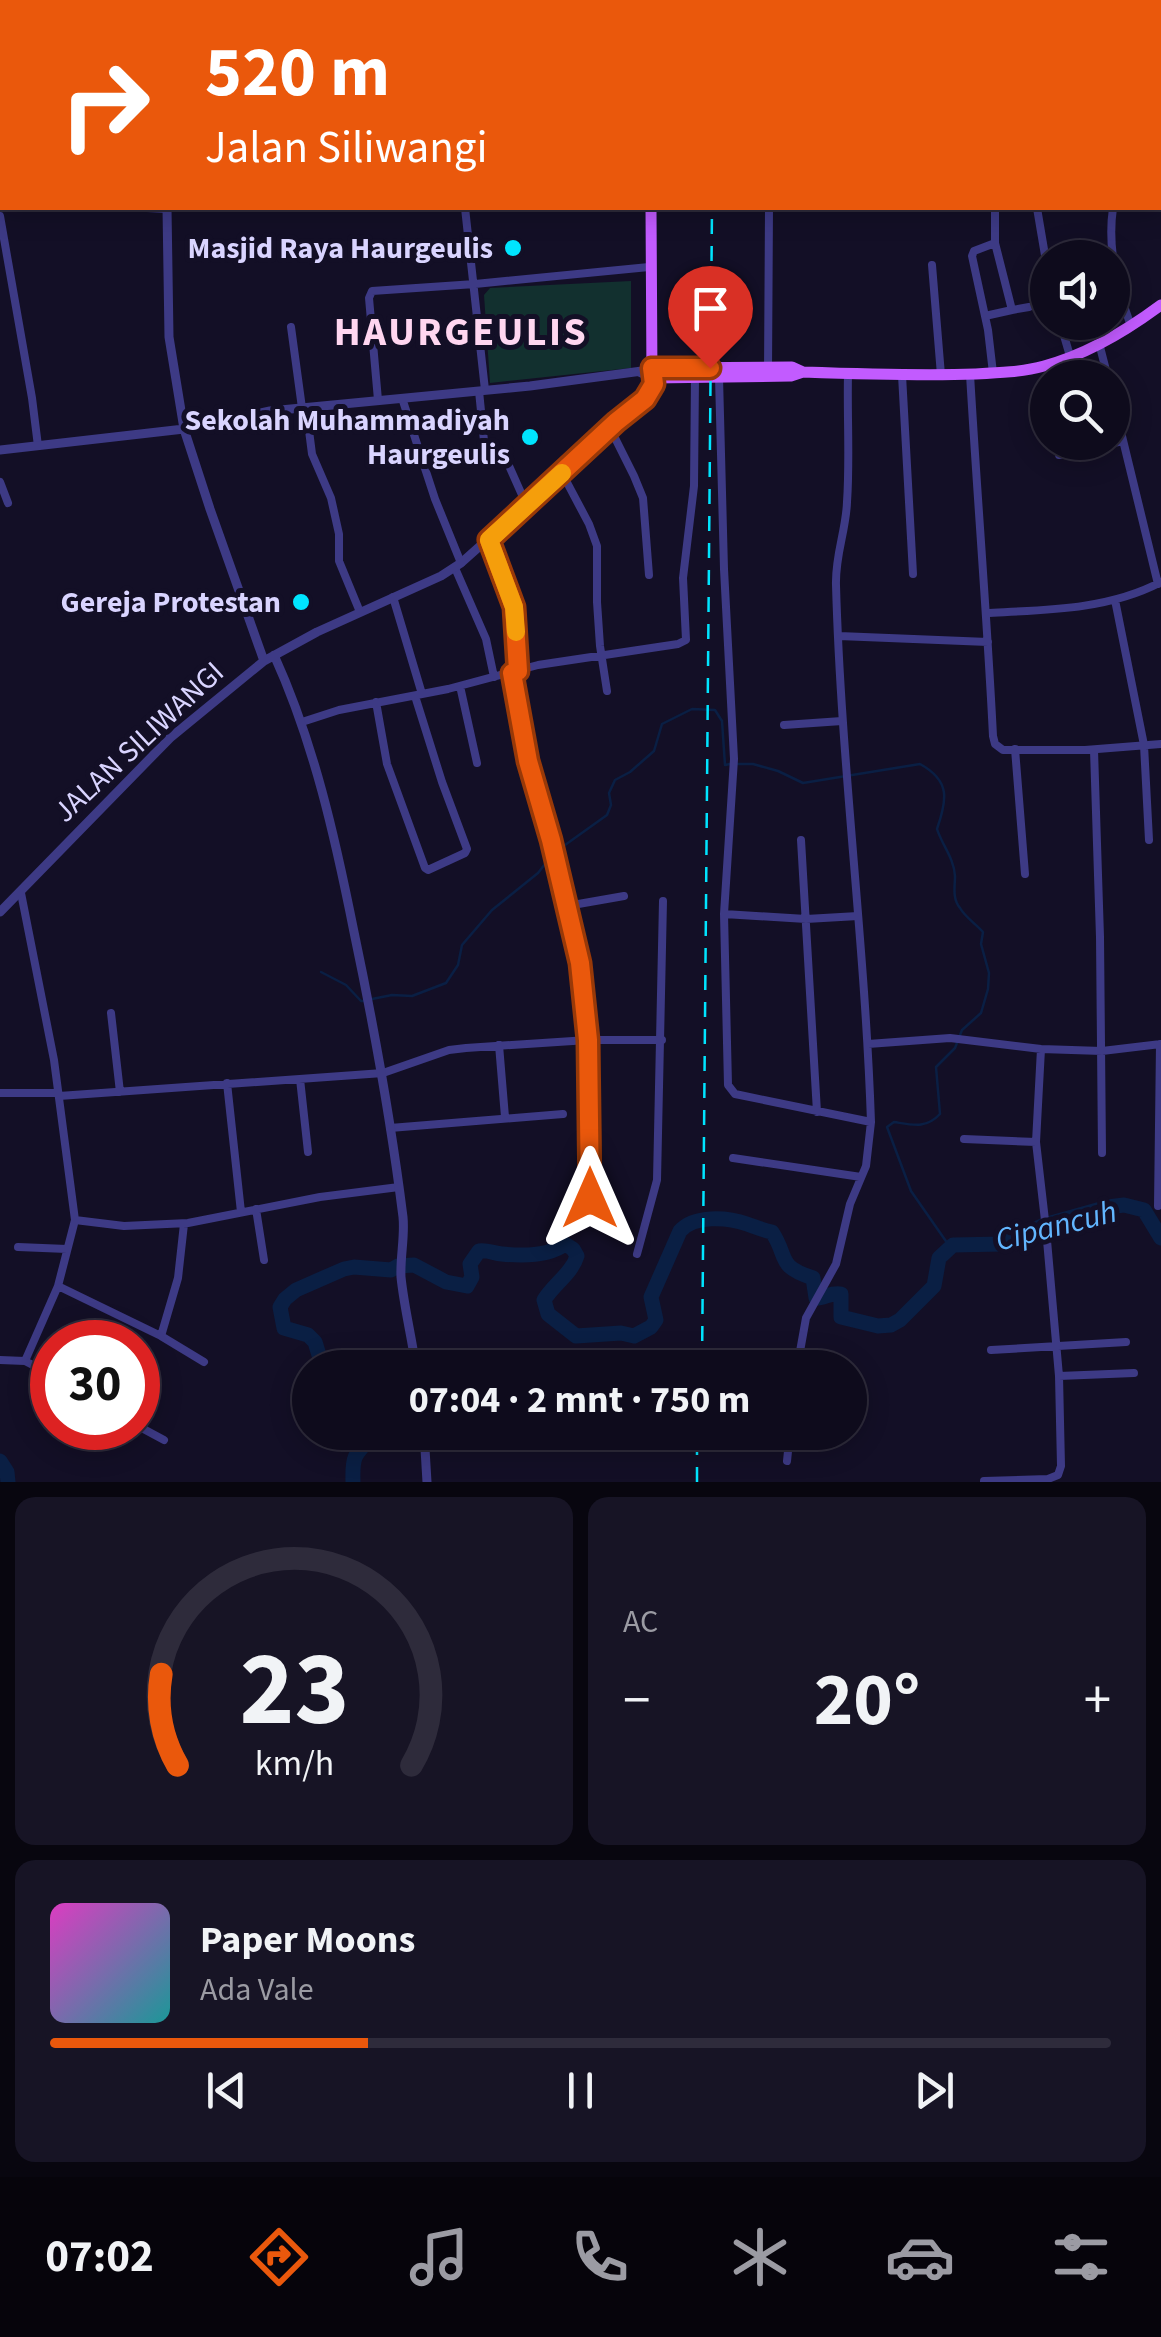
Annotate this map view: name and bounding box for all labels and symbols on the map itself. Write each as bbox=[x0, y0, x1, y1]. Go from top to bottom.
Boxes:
place label: Masjid Raya Haurgeulis bbox=[188, 227, 493, 270]
marker: Masjid Raya Haurgeulis bbox=[502, 237, 524, 259]
pin bbox=[668, 266, 753, 369]
district label: HAURGEULIS bbox=[334, 304, 588, 361]
place label: Sekolah Muhammadiyah Haurgeulis bbox=[185, 399, 510, 476]
marker: Sekolah Muhammadiyah Haurgeulis bbox=[519, 426, 541, 448]
place label: Gereja Protestan bbox=[61, 581, 281, 624]
marker: Gereja Protestan bbox=[290, 591, 312, 613]
street label: JALAN SILIWANGI bbox=[44, 652, 234, 832]
position arrow bbox=[538, 1146, 642, 1250]
water label: Cipancuh bbox=[990, 1189, 1122, 1263]
speed limit sign: 30 bbox=[30, 1320, 160, 1450]

